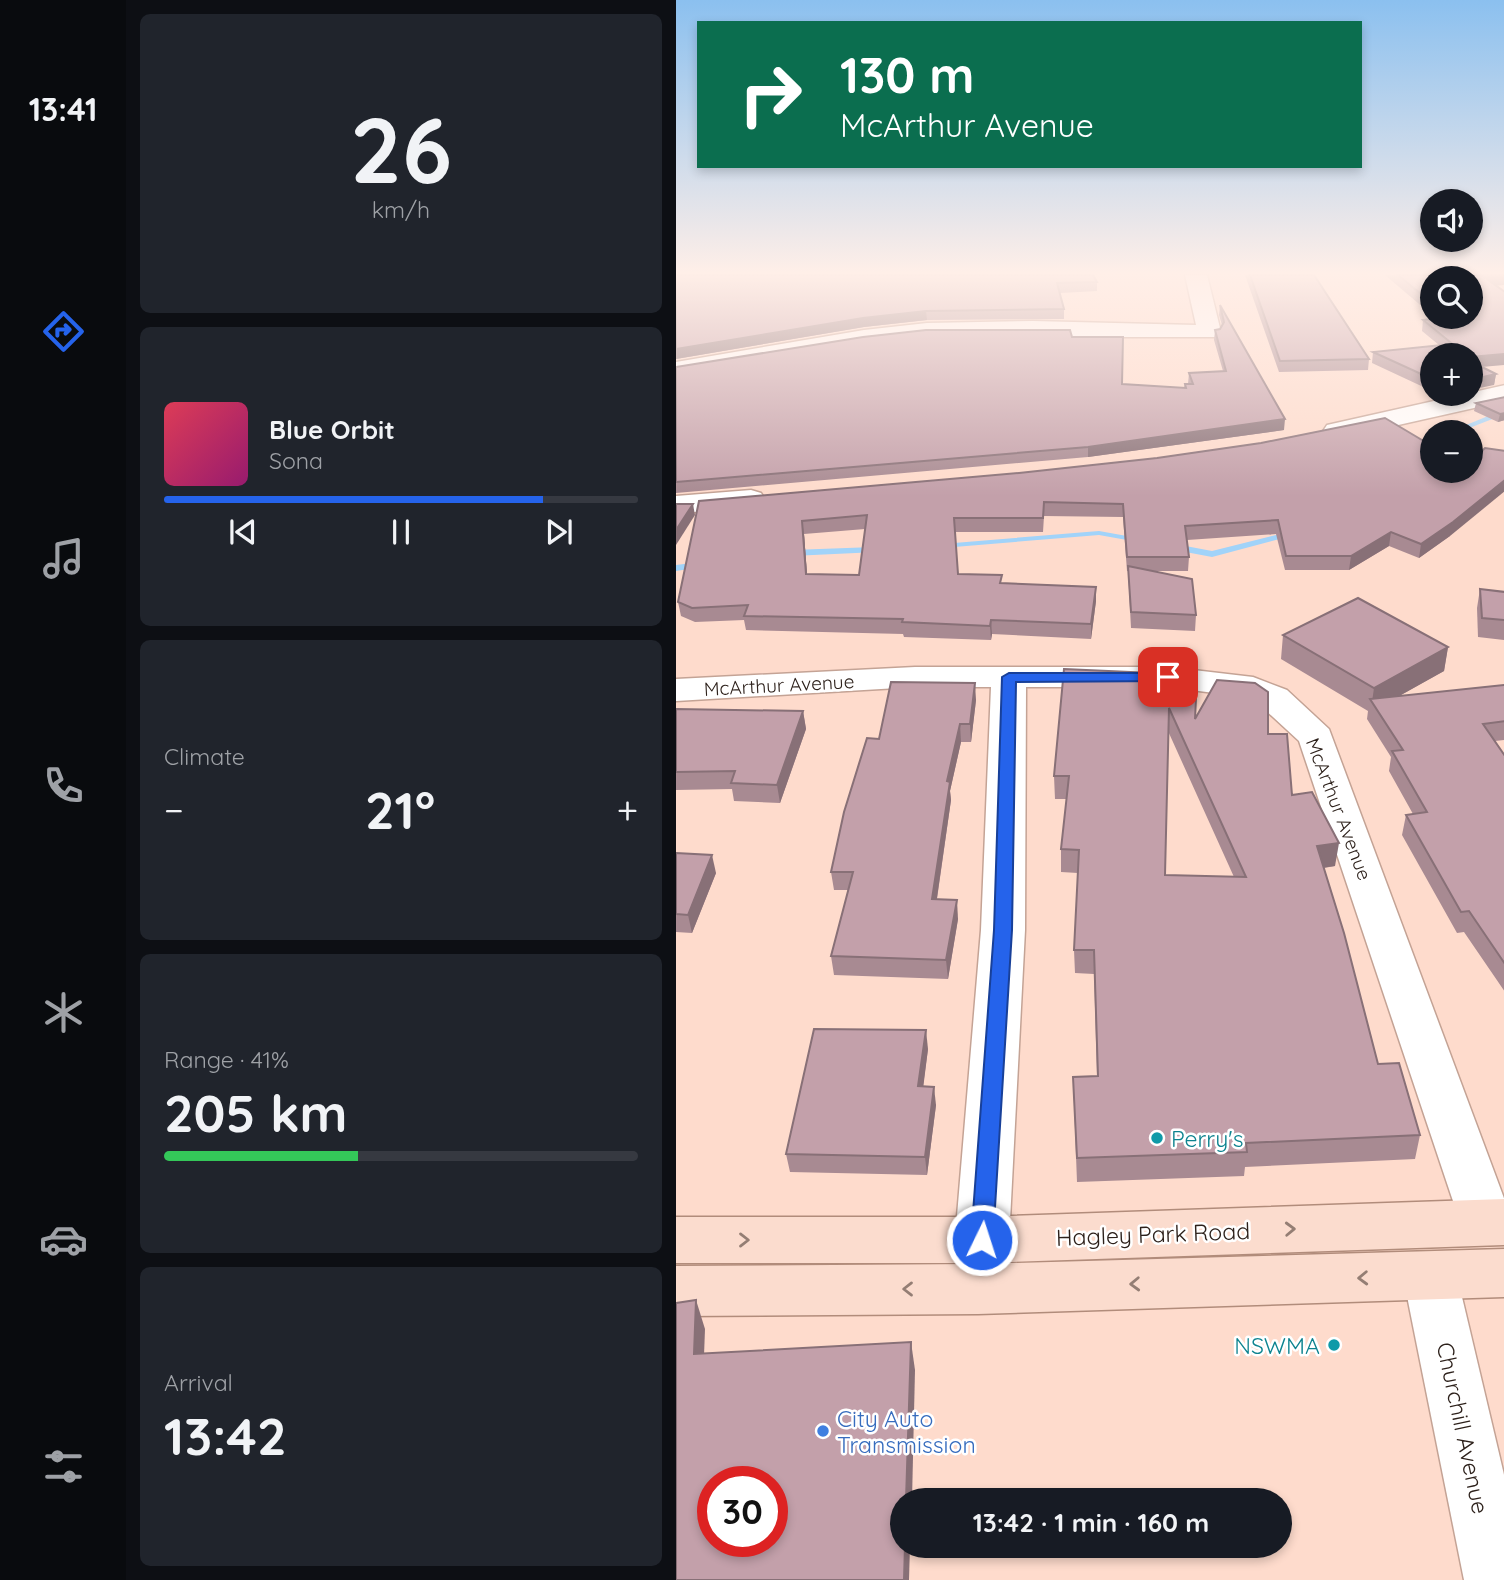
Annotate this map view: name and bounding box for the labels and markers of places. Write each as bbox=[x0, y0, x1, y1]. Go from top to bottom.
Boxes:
pin bbox=[1138, 647, 1198, 707]
place label: Perry's bbox=[1171, 1124, 1243, 1153]
marker: Perry's bbox=[1149, 1130, 1165, 1146]
place label: NSWMA bbox=[1234, 1331, 1320, 1360]
marker: NSWMA bbox=[1326, 1337, 1342, 1353]
place label: City Auto Transmission bbox=[837, 1404, 976, 1459]
marker: City Auto Transmission bbox=[815, 1423, 831, 1439]

